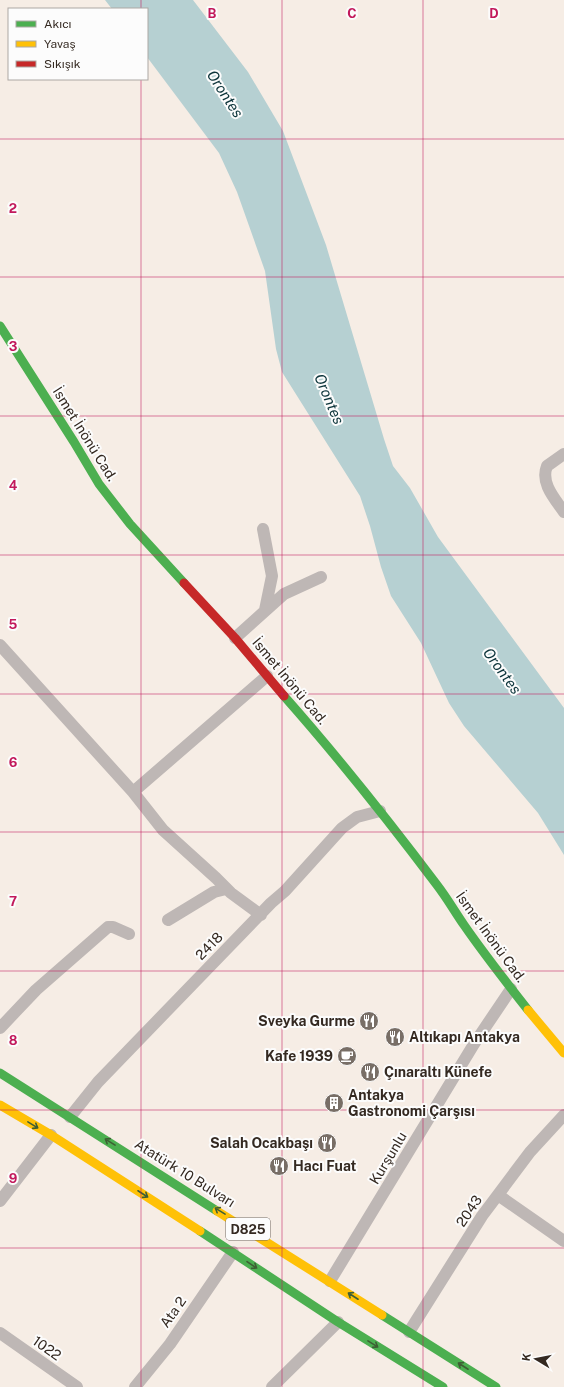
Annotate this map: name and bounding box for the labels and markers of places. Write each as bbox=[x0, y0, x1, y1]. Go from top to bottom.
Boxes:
restaurant icon: Sveyka Gurme bbox=[358, 1010, 380, 1032]
place label: Sveyka Gurme bbox=[258, 1013, 355, 1029]
restaurant icon: Altıkapı Antakya bbox=[384, 1026, 406, 1048]
place label: Altıkapı Antakya bbox=[409, 1029, 520, 1045]
cafe icon: Kafe 1939 bbox=[336, 1045, 358, 1067]
place label: Kafe 1939 bbox=[265, 1048, 333, 1064]
restaurant icon: Çınaraltı Künefe bbox=[359, 1061, 381, 1083]
place label: Çınaraltı Künefe bbox=[384, 1064, 492, 1080]
place label: Antakya Gastronomi Çarşısı bbox=[348, 1087, 475, 1119]
building icon: Antakya Gastronomi Çarşısı bbox=[323, 1092, 345, 1114]
restaurant icon: Salah Ocakbaşı bbox=[316, 1132, 338, 1154]
place label: Salah Ocakbaşı bbox=[210, 1135, 313, 1151]
restaurant icon: Hacı Fuat bbox=[268, 1155, 290, 1177]
place label: Hacı Fuat bbox=[293, 1158, 357, 1174]

